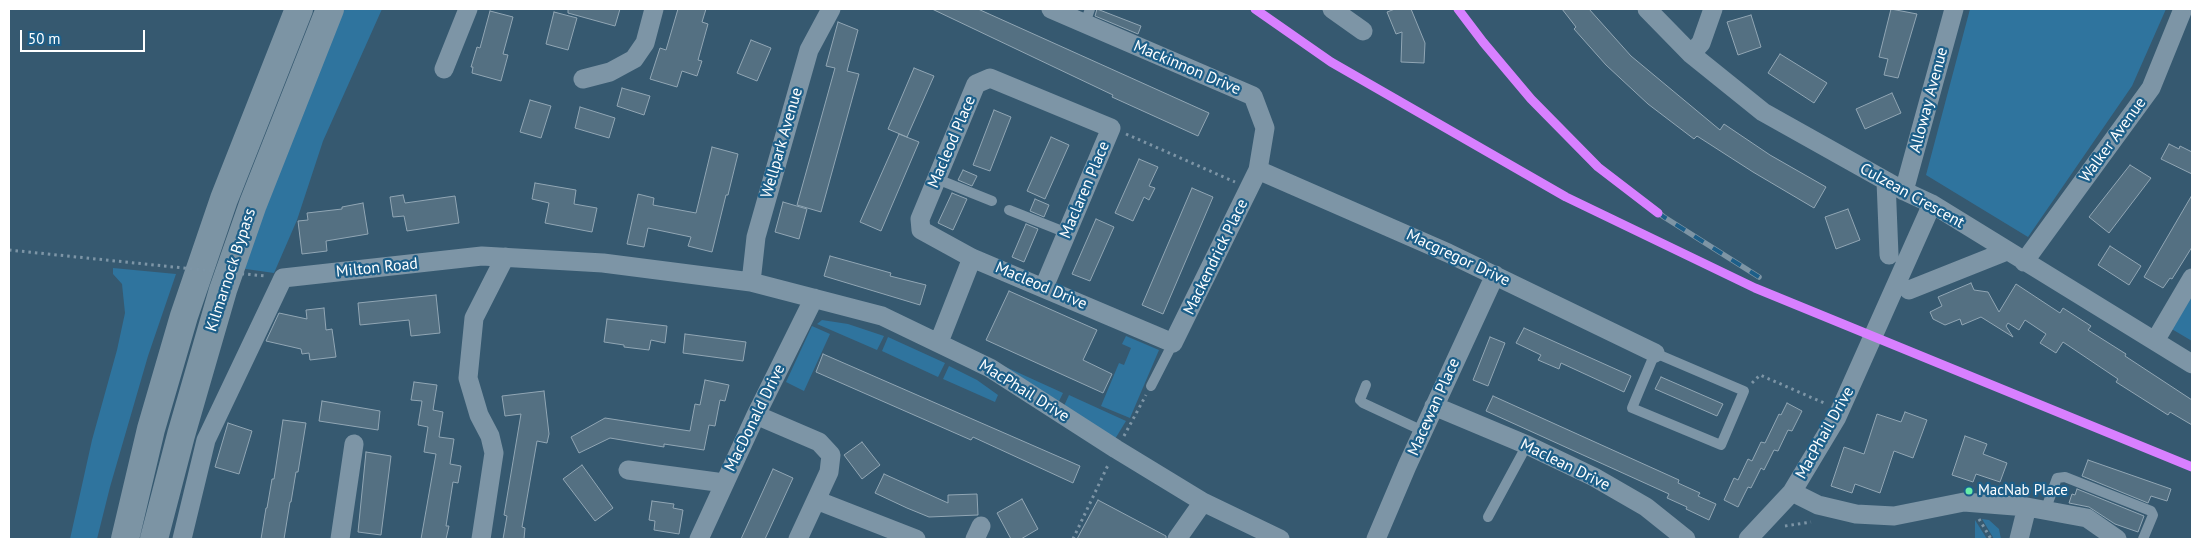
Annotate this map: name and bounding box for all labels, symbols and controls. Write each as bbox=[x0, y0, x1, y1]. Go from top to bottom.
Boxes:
scale bar bbox=[22, 20, 148, 52]
text: 50 m bbox=[28, 29, 61, 48]
street label: Mackinnon Drive bbox=[1130, 37, 1244, 99]
street label: Alloway Avenue bbox=[1906, 45, 1952, 155]
street label: Wellpark Avenue bbox=[757, 86, 807, 200]
street label: Macleod Place bbox=[924, 93, 980, 191]
street label: Walker Avenue bbox=[2076, 94, 2150, 186]
street label: Maclaren Place bbox=[1056, 139, 1114, 241]
street label: Culzean Crescent bbox=[1856, 159, 1968, 233]
street label: Mackendrick Place bbox=[1180, 196, 1252, 318]
street label: Kilmarnock Bypass bbox=[202, 206, 260, 334]
street label: Macgregor Drive bbox=[1403, 226, 1513, 290]
street label: Milton Road bbox=[335, 254, 419, 282]
street label: Macleod Drive bbox=[992, 258, 1090, 314]
street label: Macewan Place bbox=[1404, 355, 1464, 459]
street label: MacPhail Drive bbox=[975, 356, 1073, 426]
street label: MacDonald Drive bbox=[721, 361, 789, 475]
street label: MacPhail Drive bbox=[1792, 384, 1858, 482]
street label: Maclean Drive bbox=[1517, 435, 1613, 495]
place label: MacNab Place bbox=[1978, 482, 2068, 500]
marker: MacNab Place bbox=[1964, 486, 1974, 496]

